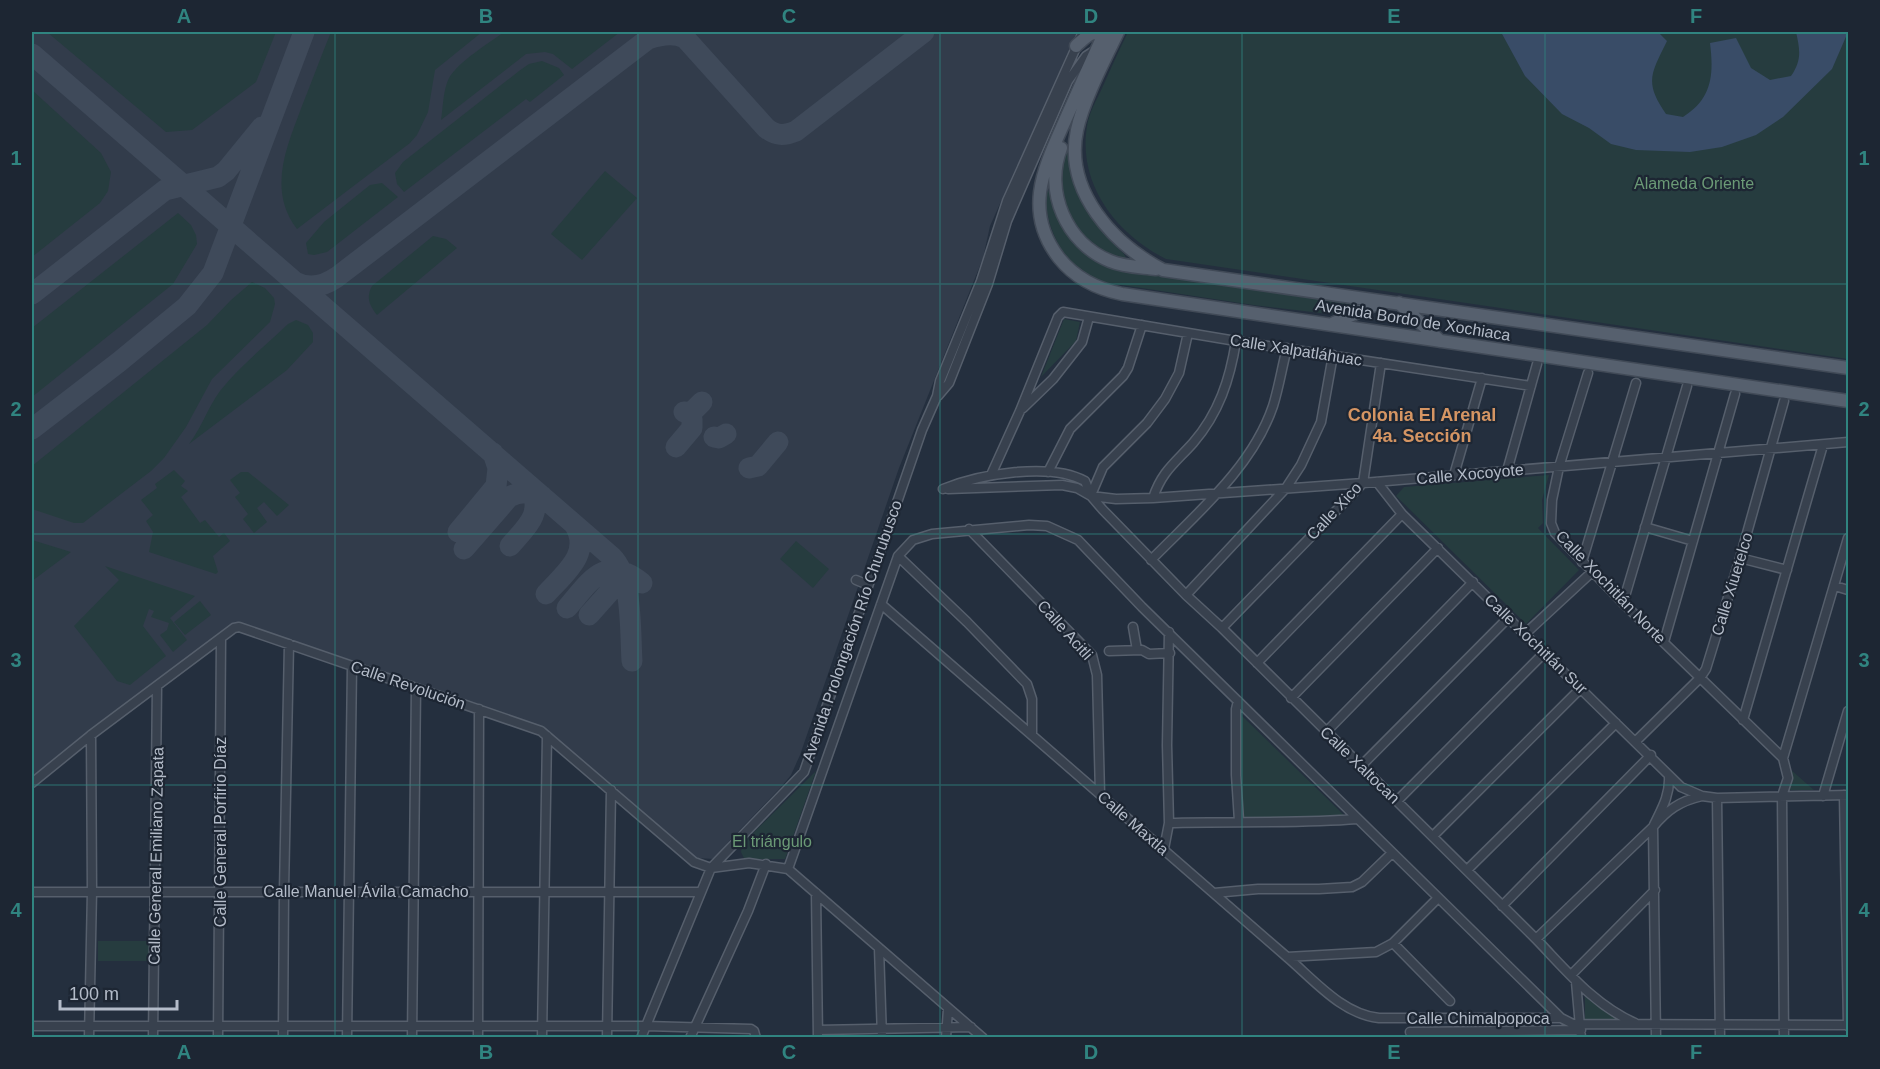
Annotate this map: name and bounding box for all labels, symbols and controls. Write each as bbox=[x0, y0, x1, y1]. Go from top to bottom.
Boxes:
text: A bbox=[177, 5, 191, 27]
text: B bbox=[479, 5, 493, 27]
text: C bbox=[782, 5, 796, 27]
text: D bbox=[1084, 5, 1098, 27]
text: E bbox=[1387, 5, 1401, 27]
text: F bbox=[1690, 5, 1702, 27]
text: 1 bbox=[10, 147, 22, 169]
text: 1 bbox=[1858, 147, 1870, 169]
park label: Alameda Oriente bbox=[1634, 175, 1754, 192]
street label: Avenida Bordo de Xochiaca bbox=[1314, 296, 1512, 344]
street label: Calle Xalpatláhuac bbox=[1229, 331, 1363, 369]
text: 2 bbox=[10, 398, 22, 420]
text: 2 bbox=[1858, 398, 1870, 420]
district label: Colonia El Arenal 4a. Sección bbox=[1348, 405, 1496, 446]
street label: Calle Xocoyote bbox=[1416, 461, 1524, 487]
street label: Calle Xico bbox=[1303, 479, 1365, 543]
street label: Avenida Prolongación Río Churubusco bbox=[799, 498, 905, 764]
street label: Calle Xochitlán Norte bbox=[1553, 527, 1669, 647]
street label: Calle Xiuetelco bbox=[1708, 530, 1756, 638]
street label: Calle Xochitlán Sur bbox=[1481, 591, 1591, 698]
street label: Calle Acitli bbox=[1034, 597, 1096, 663]
text: 3 bbox=[10, 649, 22, 671]
text: 3 bbox=[1858, 649, 1870, 671]
street label: Calle Revolución bbox=[348, 657, 468, 713]
street label: Calle Xaltocan bbox=[1317, 723, 1403, 807]
street label: Calle General Porfirio Díaz bbox=[212, 737, 229, 927]
street label: Calle General Emiliano Zapata bbox=[146, 747, 166, 965]
street label: Calle Maxtla bbox=[1094, 788, 1172, 858]
park label: El triángulo bbox=[732, 833, 812, 850]
street label: Calle Manuel Ávila Camacho bbox=[263, 882, 469, 900]
text: 4 bbox=[10, 899, 22, 921]
text: 4 bbox=[1858, 899, 1870, 921]
scale bar bbox=[60, 973, 177, 1011]
text: 100 m bbox=[69, 984, 119, 1004]
street label: Calle Chimalpopoca bbox=[1406, 1010, 1550, 1027]
text: A bbox=[177, 1041, 191, 1063]
text: B bbox=[479, 1041, 493, 1063]
text: C bbox=[782, 1041, 796, 1063]
text: D bbox=[1084, 1041, 1098, 1063]
text: E bbox=[1387, 1041, 1401, 1063]
text: F bbox=[1690, 1041, 1702, 1063]

